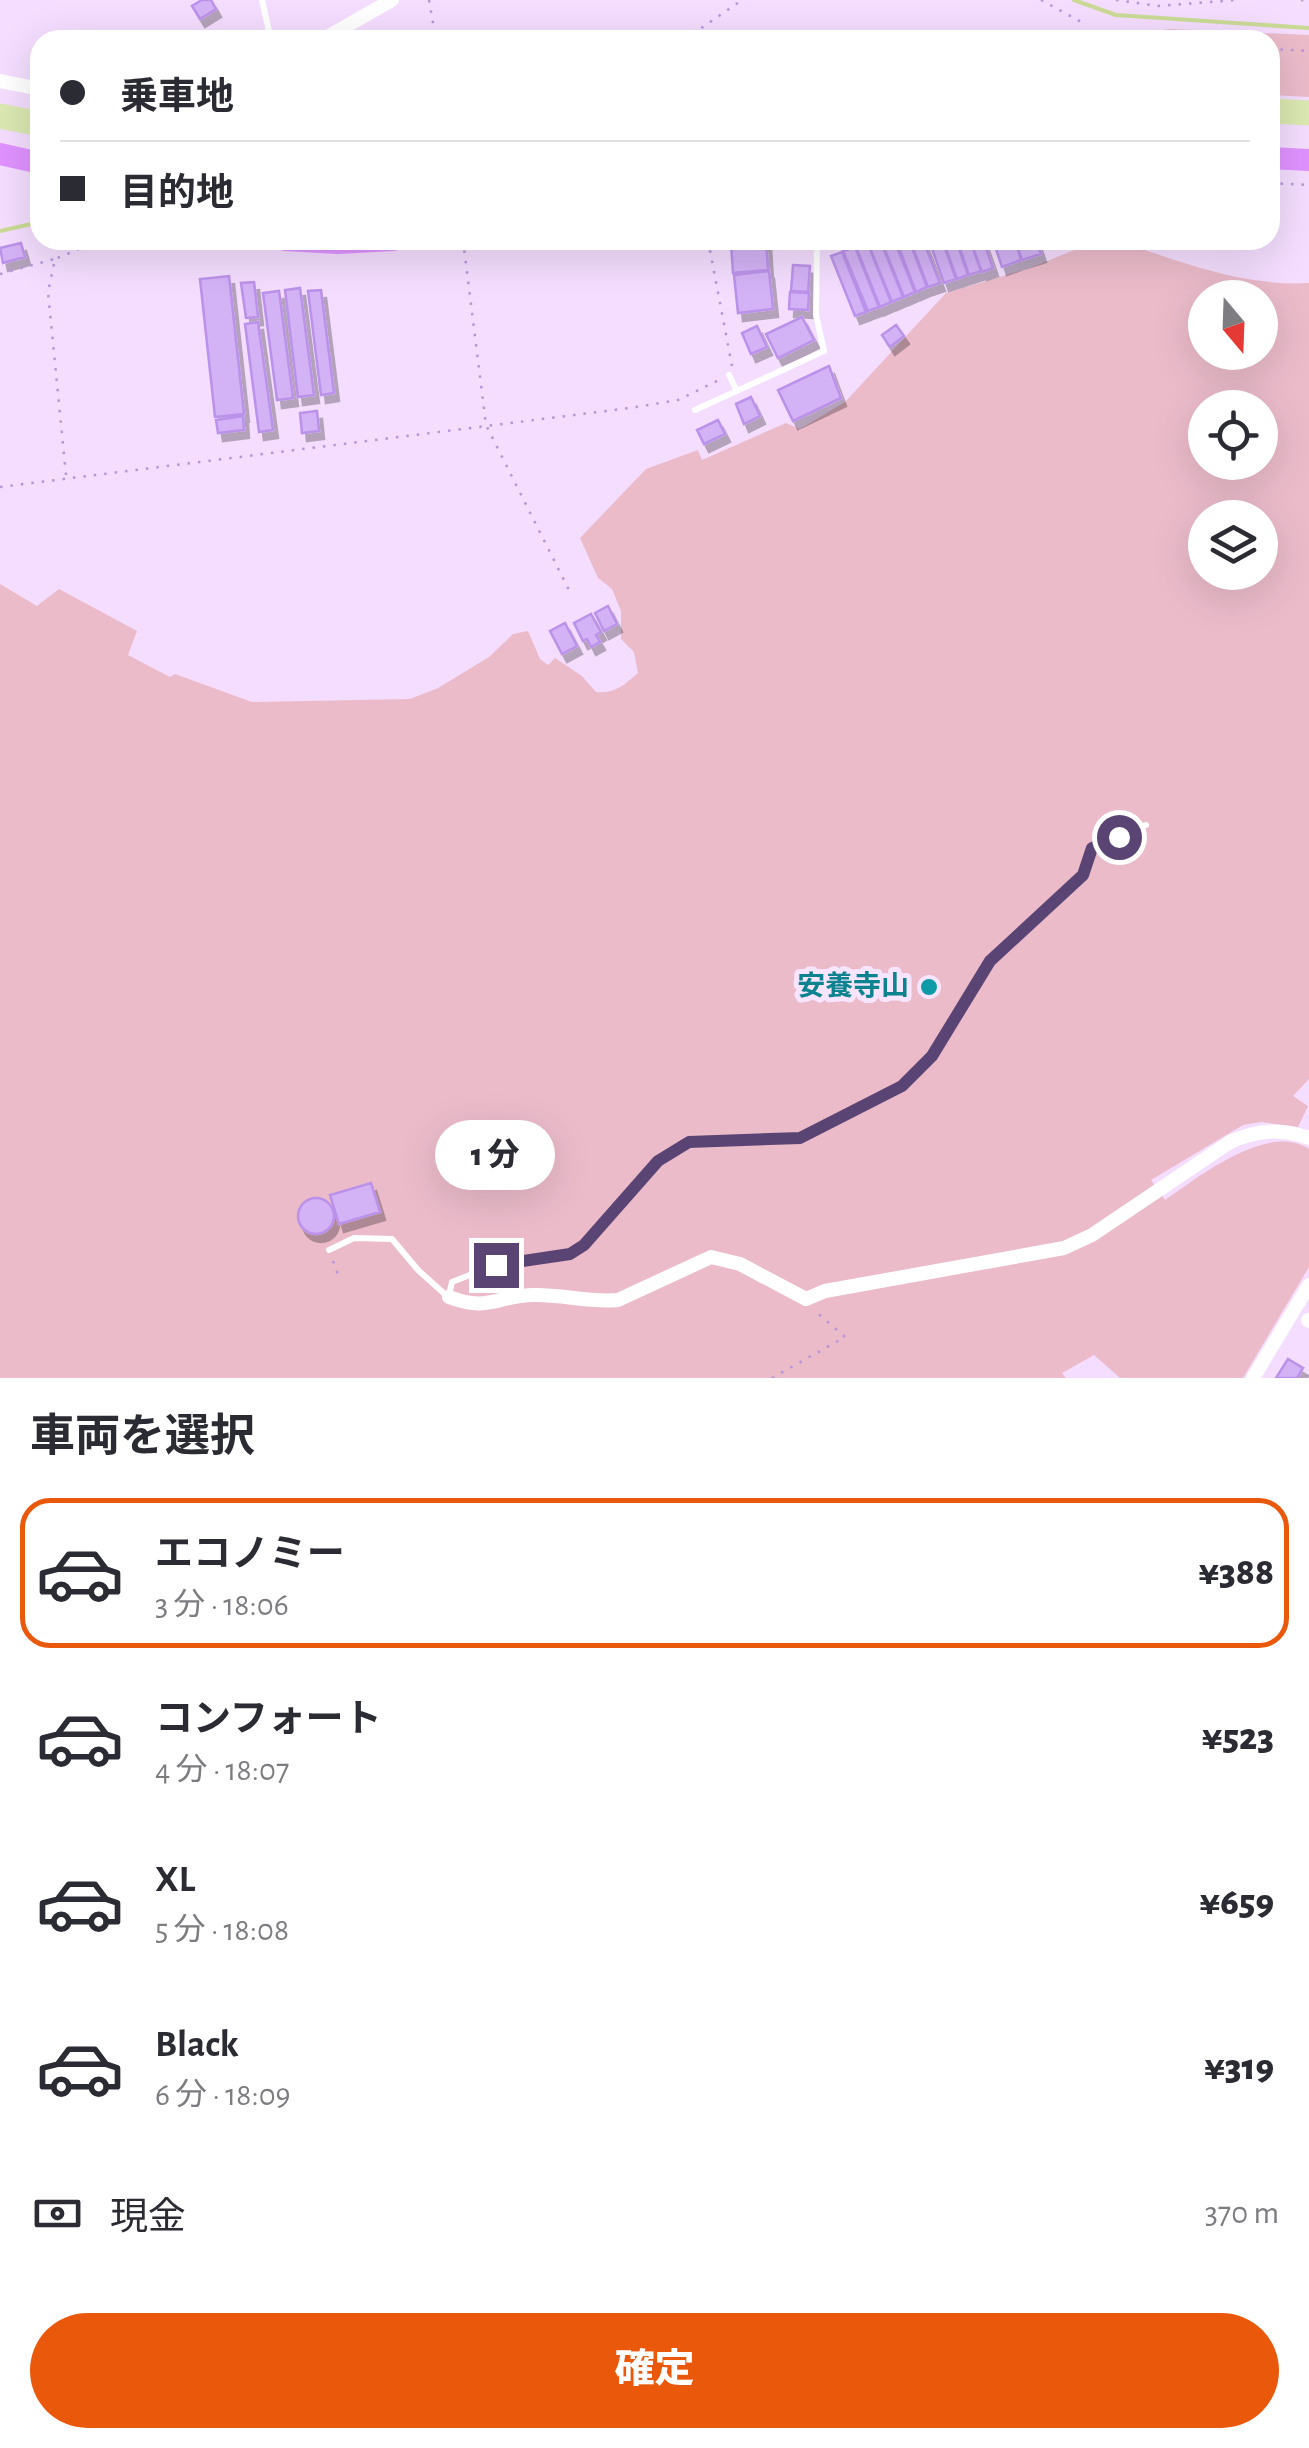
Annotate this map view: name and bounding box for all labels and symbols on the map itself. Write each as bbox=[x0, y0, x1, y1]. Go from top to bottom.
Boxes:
north arrow bbox=[1188, 280, 1278, 370]
route start bbox=[1097, 815, 1142, 860]
place label: 安養寺山 bbox=[797, 970, 909, 1001]
marker: 安養寺山 bbox=[918, 976, 940, 998]
callout: 1 分 bbox=[436, 1120, 556, 1190]
route end bbox=[474, 1243, 519, 1288]

